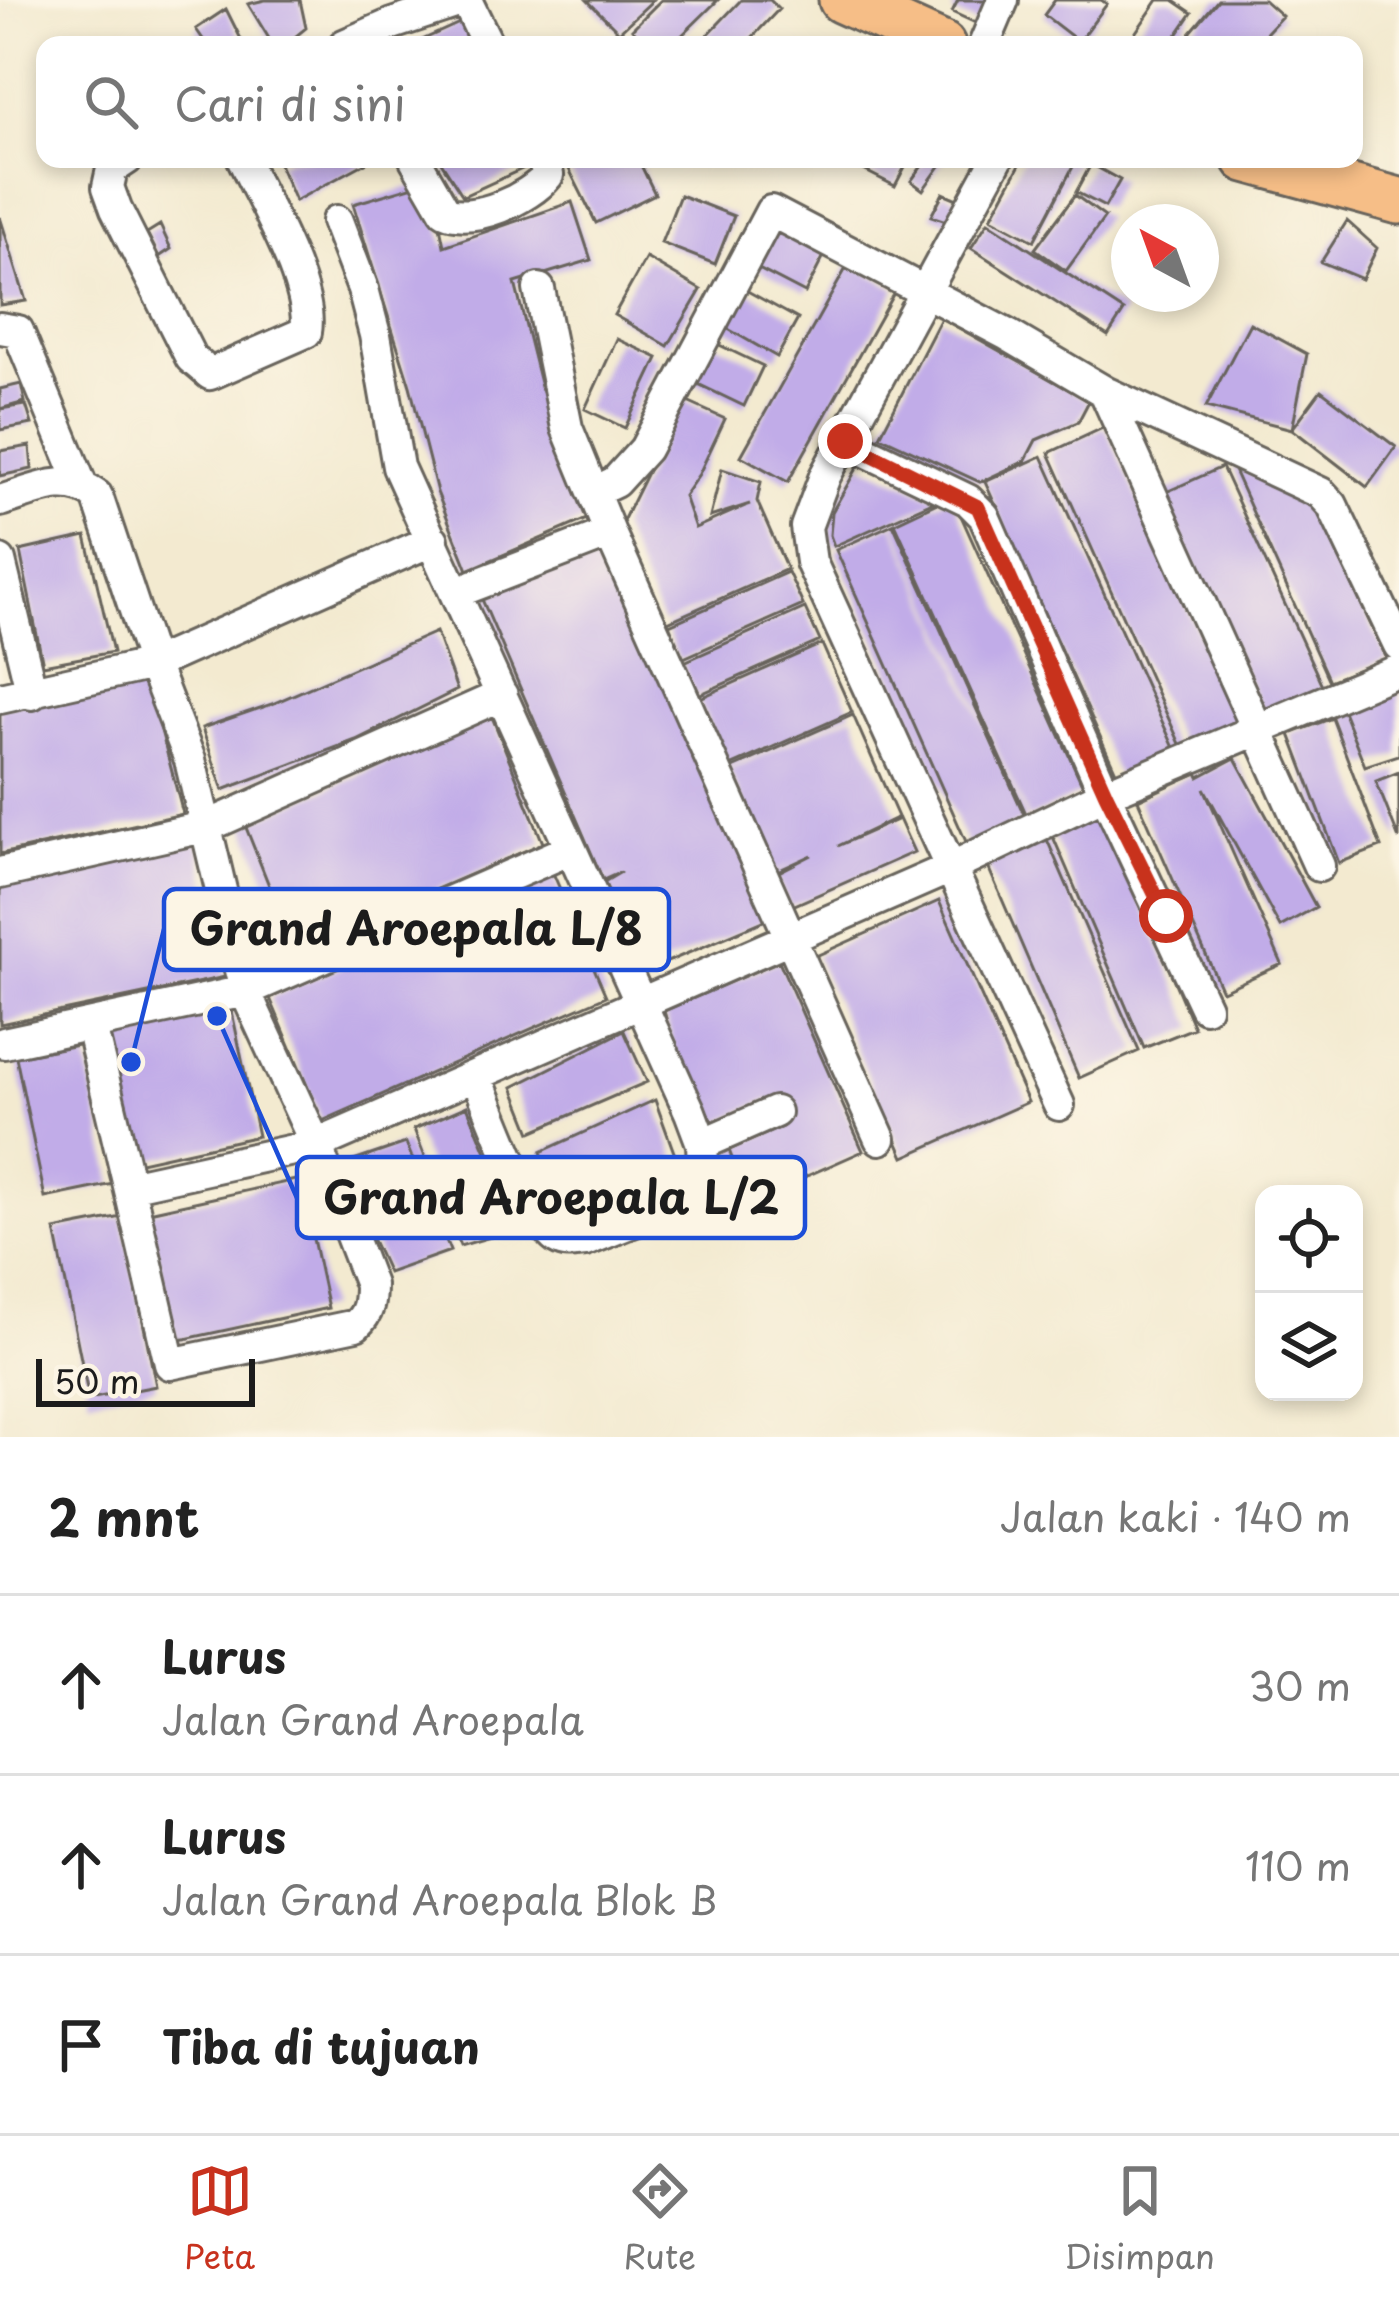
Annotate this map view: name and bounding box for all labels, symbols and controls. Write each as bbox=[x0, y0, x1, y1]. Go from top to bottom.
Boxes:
search box bbox=[36, 36, 1363, 168]
text: Cari di sini bbox=[174, 68, 406, 136]
icon: search bbox=[78, 69, 144, 135]
north arrow bbox=[1111, 204, 1219, 312]
route end bbox=[818, 414, 872, 468]
callout: Grand Aroepala L/8 bbox=[164, 889, 669, 970]
route start bbox=[1139, 889, 1193, 943]
text: Grand Aroepala L/8 bbox=[189, 892, 643, 960]
callout: Grand Aroepala L/2 bbox=[297, 1157, 805, 1238]
text: Grand Aroepala L/2 bbox=[323, 1161, 779, 1229]
map controls bbox=[1255, 1185, 1363, 1401]
button: locate bbox=[1255, 1185, 1363, 1293]
button: layers bbox=[1255, 1293, 1363, 1401]
scale bar bbox=[36, 1353, 255, 1406]
text: 50 m bbox=[54, 1355, 140, 1405]
text: 2 mnt bbox=[48, 1477, 200, 1554]
text: Jalan kaki · 140 m bbox=[1000, 1486, 1351, 1545]
text: Lurus bbox=[162, 1621, 286, 1689]
icon: ahead bbox=[48, 1652, 114, 1718]
text: 30 m bbox=[1248, 1655, 1351, 1714]
text: Jalan Grand Aroepala bbox=[162, 1689, 584, 1748]
text: Lurus bbox=[162, 1801, 286, 1869]
icon: ahead bbox=[48, 1832, 114, 1898]
text: 110 m bbox=[1245, 1835, 1351, 1894]
text: Jalan Grand Aroepala Blok B bbox=[162, 1869, 717, 1928]
text: Tiba di tujuan bbox=[162, 2011, 480, 2079]
icon: arrive bbox=[48, 2012, 114, 2078]
tab: Peta bbox=[184, 2158, 255, 2280]
tab: Rute bbox=[623, 2158, 696, 2280]
tab: Disimpan bbox=[1064, 2158, 1215, 2280]

